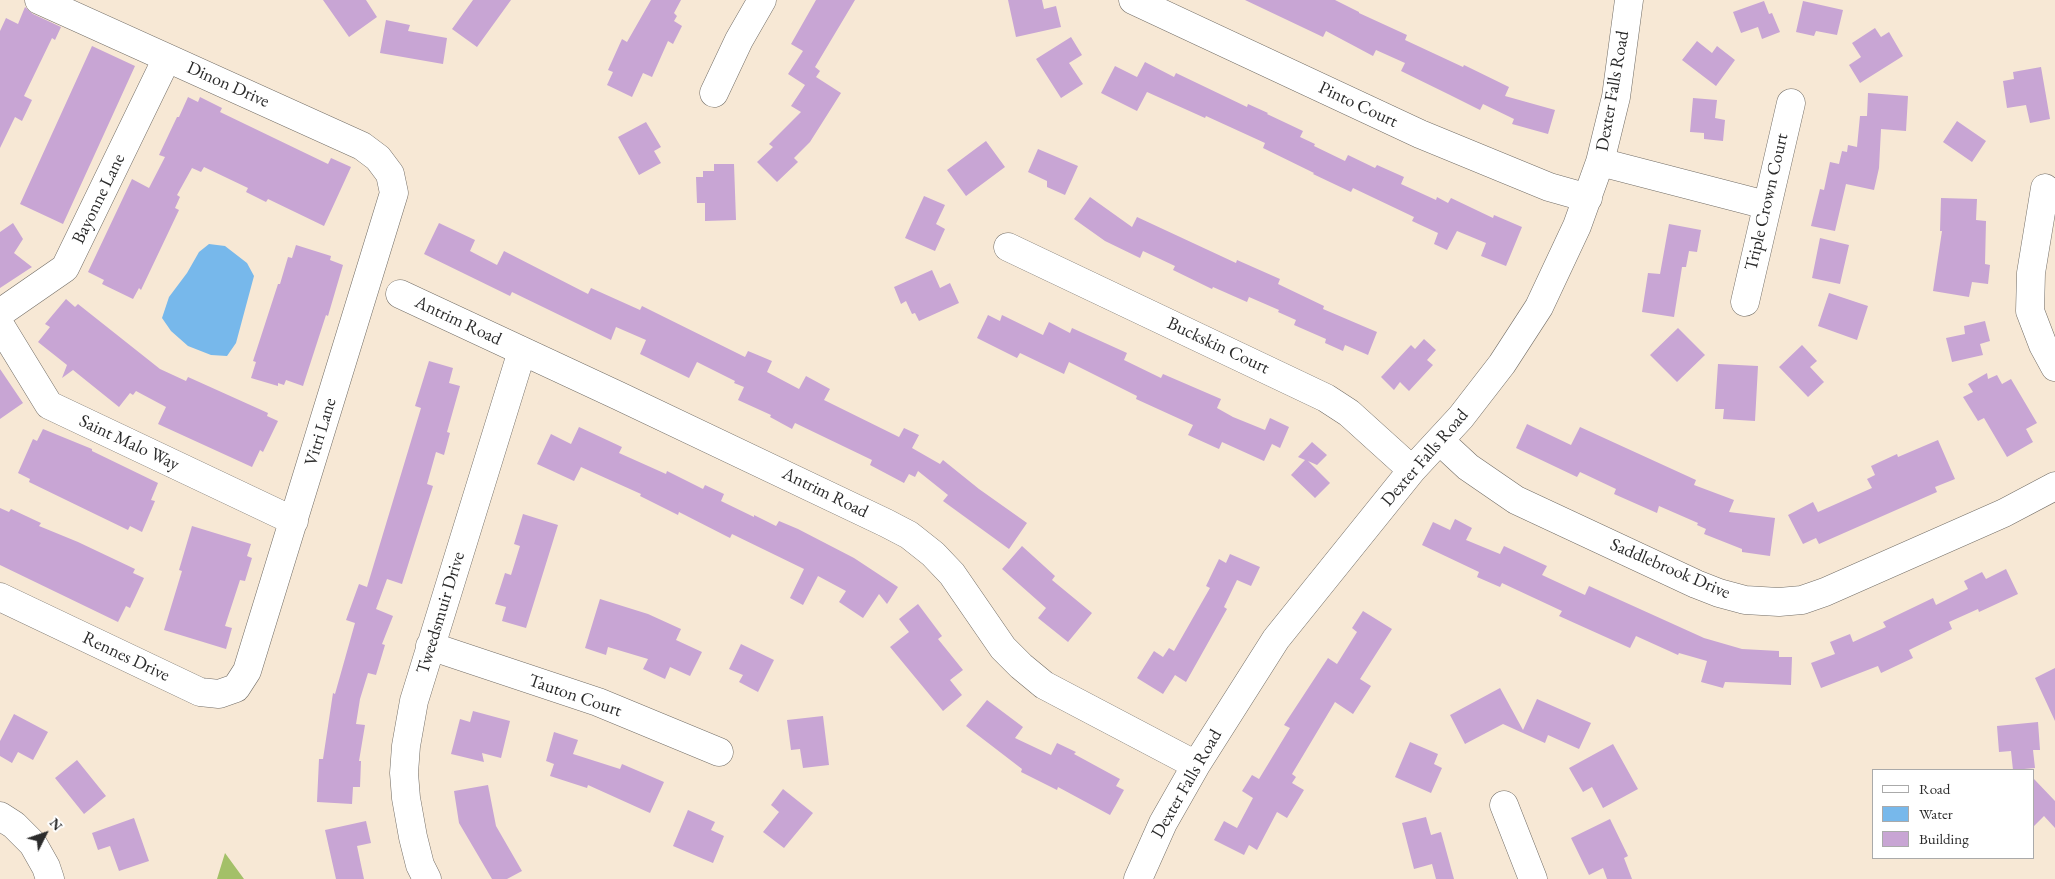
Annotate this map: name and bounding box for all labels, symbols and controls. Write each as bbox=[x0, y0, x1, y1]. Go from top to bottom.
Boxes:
street label: Dexter Falls Road bbox=[1592, 29, 1634, 153]
street label: Dinon Drive bbox=[183, 57, 273, 113]
street label: Pinto Court bbox=[1315, 77, 1401, 133]
street label: Triple Crown Court bbox=[1741, 131, 1793, 273]
street label: Bayonne Lane bbox=[68, 150, 130, 248]
street label: Antrim Road bbox=[411, 291, 505, 351]
street label: Buckskin Court bbox=[1163, 313, 1273, 379]
street label: Vitri Lane bbox=[300, 395, 342, 469]
street label: Dexter Falls Road bbox=[1377, 405, 1473, 511]
street label: Saint Malo Way bbox=[75, 410, 183, 476]
street label: Antrim Road bbox=[778, 463, 872, 523]
street label: Saddlebrook Drive bbox=[1607, 534, 1733, 604]
street label: Tweedsmuir Drive bbox=[412, 549, 470, 677]
street label: Rennes Drive bbox=[79, 627, 173, 687]
street label: Tauton Court bbox=[525, 670, 625, 722]
street label: Dexter Falls Road bbox=[1147, 726, 1227, 842]
legend bbox=[1872, 769, 2035, 859]
text: Road bbox=[1919, 779, 1950, 798]
text: Water bbox=[1919, 804, 1953, 823]
north arrow bbox=[20, 809, 70, 859]
text: N bbox=[46, 814, 67, 834]
text: Building bbox=[1919, 829, 1969, 848]

